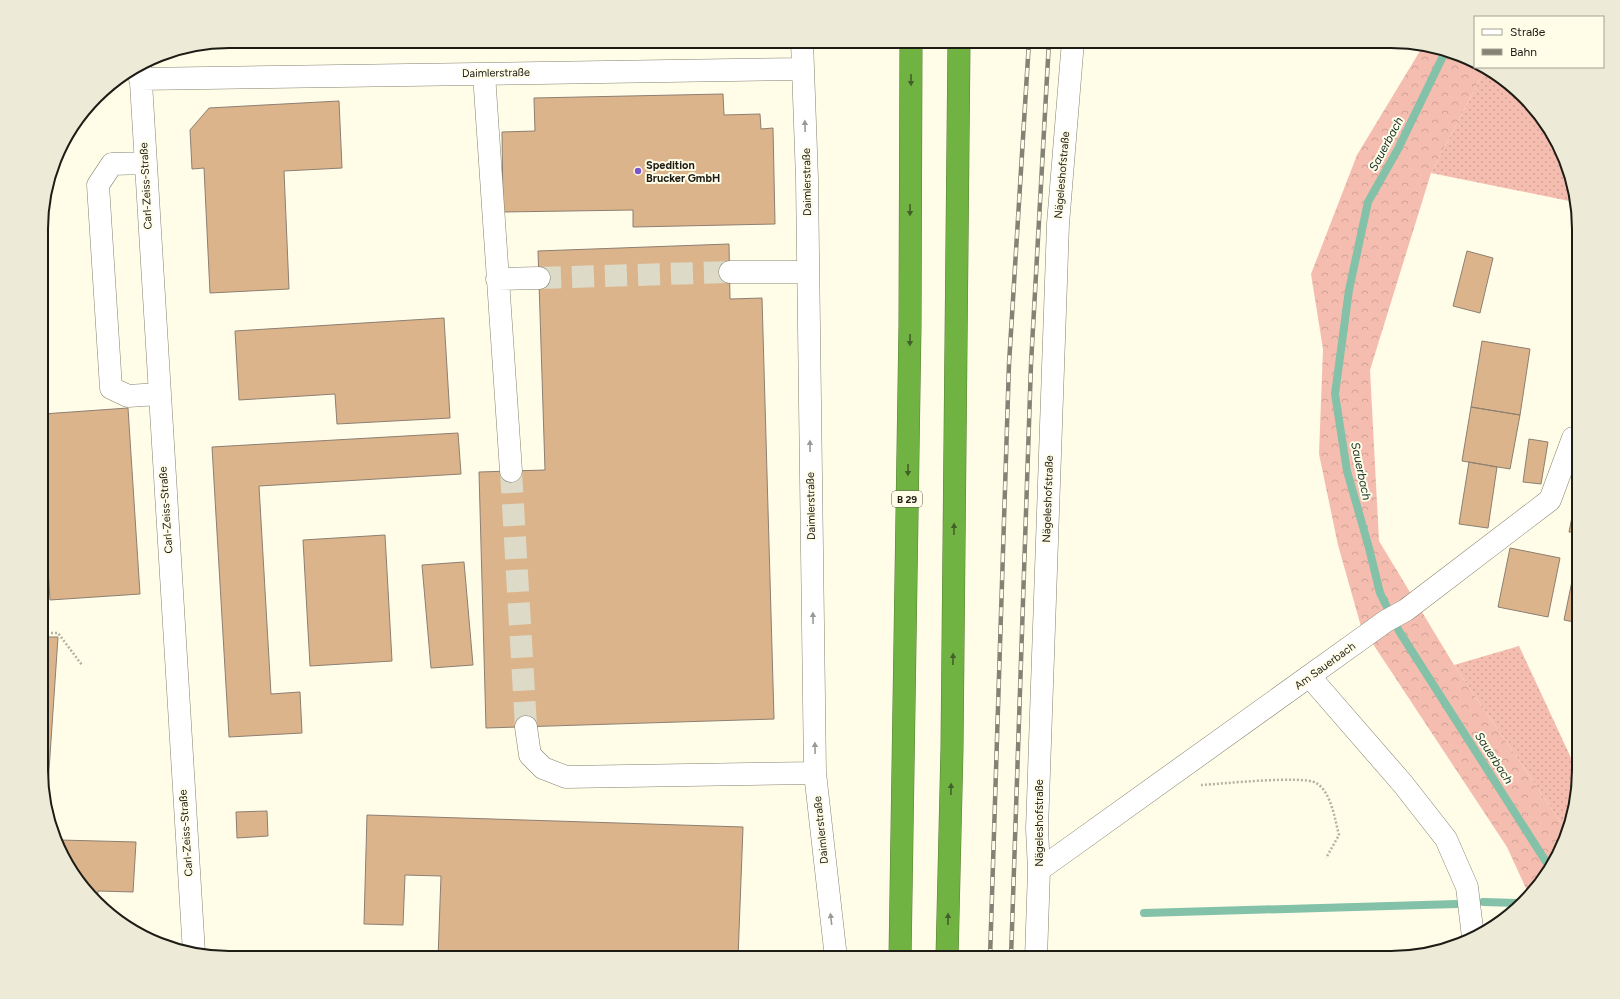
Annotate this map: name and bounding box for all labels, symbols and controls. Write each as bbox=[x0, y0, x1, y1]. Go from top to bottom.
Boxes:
legend bbox=[1474, 16, 1604, 68]
text: Straße bbox=[1510, 25, 1546, 39]
text: Bahn bbox=[1510, 45, 1537, 59]
street label: Daimlerstraße bbox=[462, 66, 530, 80]
one-way arrow bbox=[908, 74, 914, 87]
water label: Sauerbach bbox=[1366, 114, 1406, 173]
one-way arrow bbox=[802, 119, 808, 132]
street label: Nägeleshofstraße bbox=[1052, 131, 1072, 219]
street label: Carl-Zeiss-Straße bbox=[137, 142, 155, 230]
street label: Daimlerstraße bbox=[800, 148, 814, 216]
place label: Spedition Brucker GmbH bbox=[646, 159, 720, 185]
marker: Spedition Brucker GmbH bbox=[633, 166, 643, 176]
one-way arrow bbox=[907, 204, 913, 217]
one-way arrow bbox=[907, 334, 913, 347]
one-way arrow bbox=[807, 440, 814, 452]
water label: Sauerbach bbox=[1348, 441, 1374, 502]
street label: Nägeleshofstraße bbox=[1040, 455, 1056, 543]
one-way arrow bbox=[905, 464, 911, 477]
street label: Carl-Zeiss-Straße bbox=[156, 466, 176, 554]
street label: Daimlerstraße bbox=[804, 472, 818, 540]
road number: B 29 bbox=[892, 491, 922, 507]
one-way arrow bbox=[951, 522, 957, 535]
one-way arrow bbox=[810, 611, 816, 624]
street label: Am Sauerbach bbox=[1292, 640, 1358, 692]
one-way arrow bbox=[950, 652, 956, 665]
water label: Sauerbach bbox=[1472, 729, 1516, 787]
one-way arrow bbox=[811, 742, 818, 754]
street label: Nägeleshofstraße bbox=[1033, 779, 1046, 867]
one-way arrow bbox=[948, 782, 954, 795]
street label: Carl-Zeiss-Straße bbox=[176, 789, 196, 877]
street label: Daimlerstraße bbox=[811, 795, 831, 865]
one-way arrow bbox=[945, 912, 951, 925]
one-way arrow bbox=[828, 913, 834, 925]

